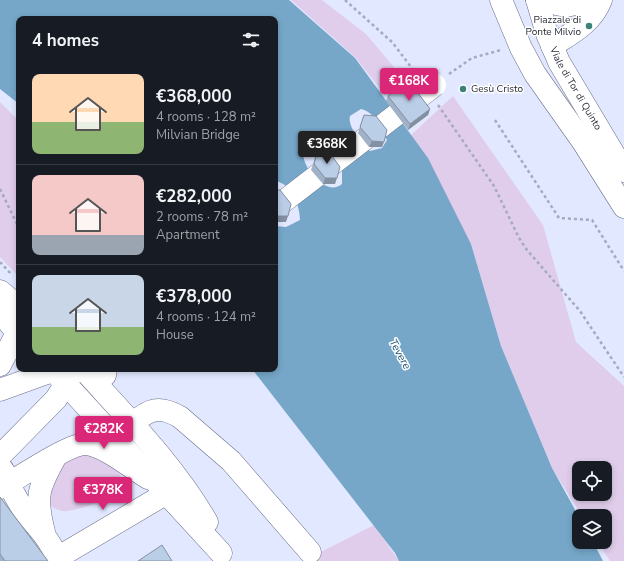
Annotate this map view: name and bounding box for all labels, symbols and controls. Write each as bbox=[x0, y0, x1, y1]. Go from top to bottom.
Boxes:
place label: Piazzale di Ponte Milvio bbox=[526, 13, 581, 39]
marker: Piazzale di Ponte Milvio bbox=[584, 21, 594, 31]
text: 4 homes bbox=[32, 29, 99, 52]
icon: filters bbox=[240, 29, 262, 51]
street label: Viale di Tor di Quinto bbox=[546, 44, 605, 133]
pin: €168K bbox=[381, 68, 437, 102]
text: €168K bbox=[389, 72, 429, 90]
place label: Gesù Cristo bbox=[471, 82, 523, 96]
marker: Gesù Cristo bbox=[458, 84, 468, 94]
text: €368,000 bbox=[156, 85, 232, 108]
icon: home bbox=[64, 90, 112, 138]
text: 4 rooms · 128 m² bbox=[156, 108, 256, 126]
text: Milvian Bridge bbox=[156, 126, 240, 144]
pin: €368K bbox=[299, 131, 355, 165]
text: €368K bbox=[307, 135, 347, 153]
text: €282,000 bbox=[156, 185, 232, 208]
icon: home bbox=[64, 191, 112, 239]
text: 2 rooms · 78 m² bbox=[156, 208, 248, 226]
text: Apartment bbox=[156, 226, 219, 244]
text: €378,000 bbox=[156, 285, 232, 308]
icon: home bbox=[64, 291, 112, 339]
text: 4 rooms · 124 m² bbox=[156, 308, 256, 326]
text: House bbox=[156, 326, 194, 344]
water label: Tevere bbox=[386, 336, 415, 372]
pin: €282K bbox=[76, 416, 132, 450]
text: €282K bbox=[84, 420, 124, 438]
map controls bbox=[572, 461, 612, 549]
button: locate bbox=[572, 461, 612, 501]
pin: €378K bbox=[75, 477, 131, 511]
text: €378K bbox=[83, 481, 123, 499]
button: layers bbox=[572, 509, 612, 549]

